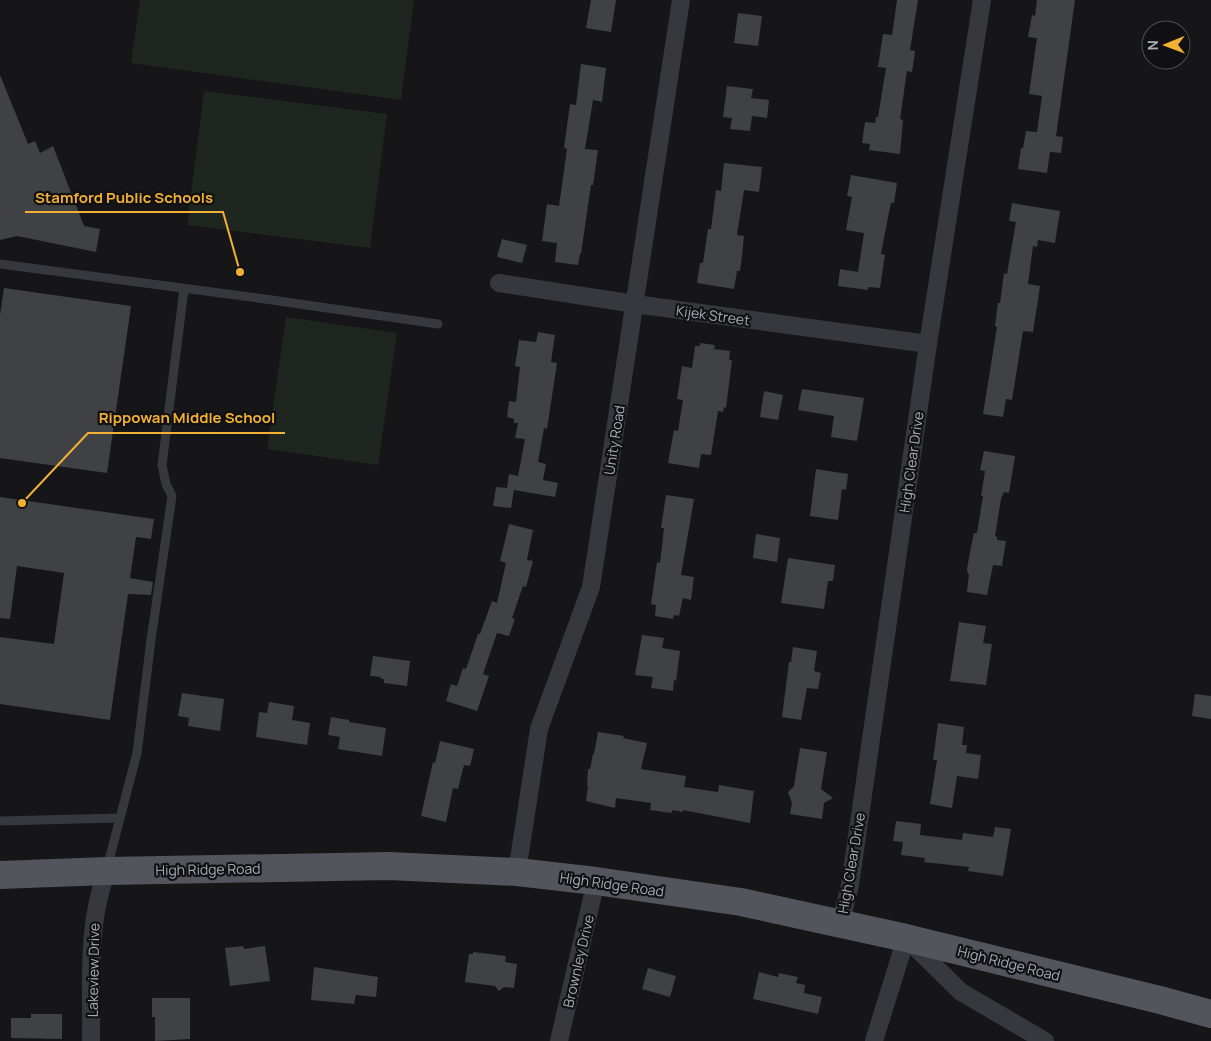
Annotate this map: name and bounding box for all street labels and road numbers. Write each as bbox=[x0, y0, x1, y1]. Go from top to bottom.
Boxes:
street label: Kijek Street bbox=[675, 300, 751, 330]
street label: Unity Road bbox=[599, 404, 629, 476]
street label: High Clear Drive bbox=[894, 410, 928, 514]
street label: High Clear Drive bbox=[833, 811, 869, 915]
street label: High Ridge Road bbox=[155, 859, 261, 879]
street label: High Ridge Road bbox=[559, 867, 665, 901]
street label: Brownley Drive bbox=[558, 913, 598, 1009]
street label: Lakeview Drive bbox=[83, 923, 103, 1017]
street label: High Ridge Road bbox=[956, 941, 1062, 985]

